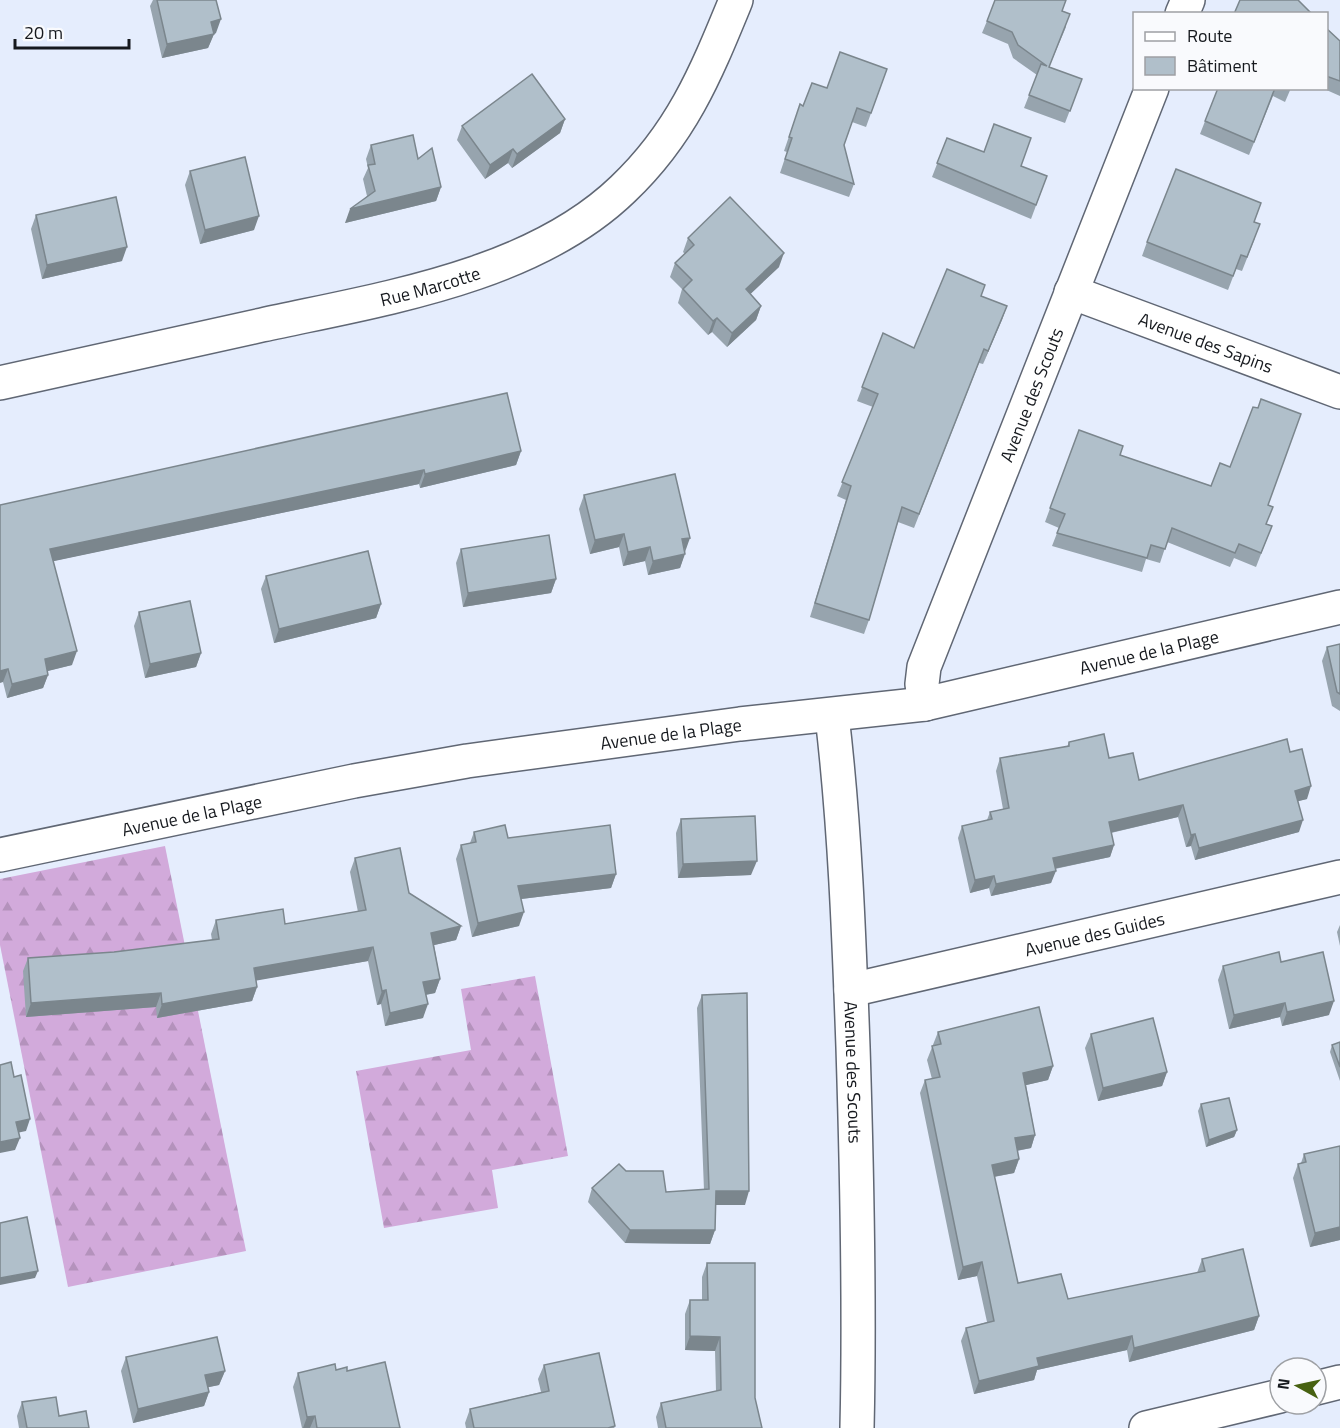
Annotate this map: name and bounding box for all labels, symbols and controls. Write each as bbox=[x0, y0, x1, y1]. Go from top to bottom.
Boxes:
scale bar bbox=[15, 12, 129, 50]
legend bbox=[1133, 12, 1328, 90]
text: 20 m bbox=[24, 19, 63, 46]
text: Route bbox=[1187, 22, 1232, 49]
text: Bâtiment bbox=[1187, 52, 1258, 79]
street label: Rue Marcotte bbox=[377, 259, 484, 313]
street label: Avenue des Sapins bbox=[1135, 305, 1277, 379]
street label: Avenue des Scouts bbox=[993, 323, 1070, 466]
street label: Avenue de la Plage bbox=[1077, 622, 1221, 681]
street label: Avenue de la Plage bbox=[598, 710, 743, 756]
street label: Avenue de la Plage bbox=[119, 787, 264, 843]
street label: Avenue des Guides bbox=[1022, 904, 1167, 963]
street label: Avenue des Scouts bbox=[838, 1000, 869, 1144]
north arrow bbox=[1268, 1356, 1328, 1416]
text: N bbox=[1270, 1377, 1296, 1391]

